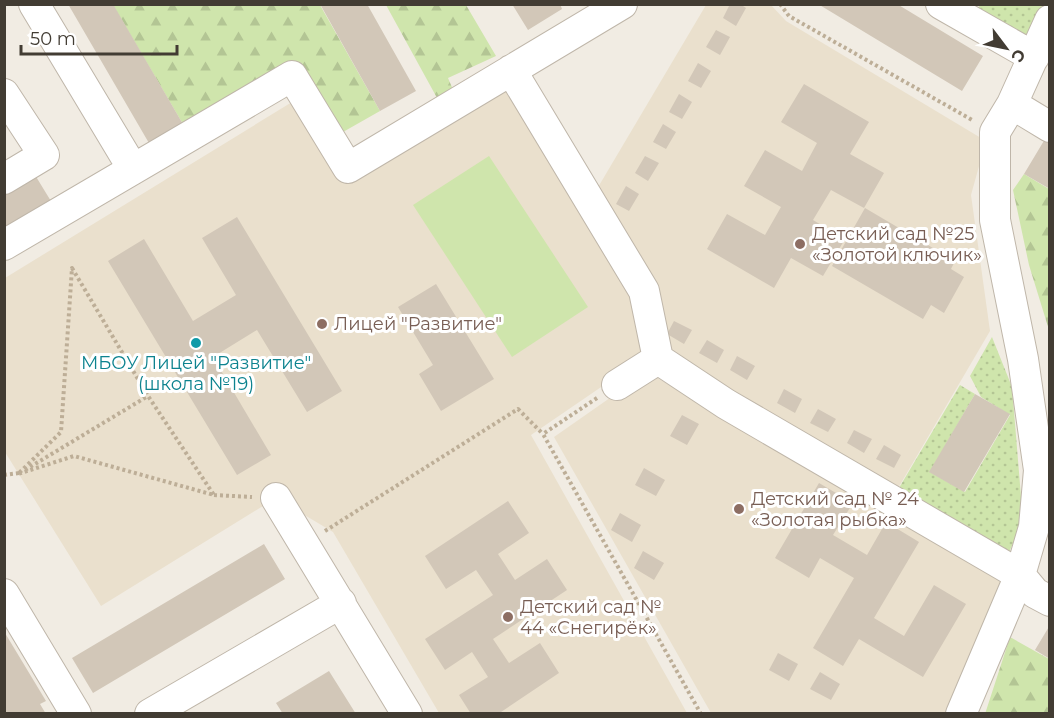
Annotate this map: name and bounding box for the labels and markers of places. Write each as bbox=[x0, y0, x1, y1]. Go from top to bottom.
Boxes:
place label: Детский сад №25 «Золотой ключик» bbox=[812, 223, 982, 266]
marker: Детский сад №25 «Золотой ключик» bbox=[793, 237, 807, 251]
place label: Лицей "Развитие" bbox=[334, 313, 502, 335]
marker: Лицей "Развитие" bbox=[315, 317, 329, 331]
marker: МБОУ Лицей "Развитие" (школа №19) bbox=[189, 336, 203, 350]
place label: МБОУ Лицей "Развитие" (школа №19) bbox=[81, 352, 311, 395]
place label: Детский сад № 24 «Золотая рыбка» bbox=[751, 488, 919, 531]
marker: Детский сад № 24 «Золотая рыбка» bbox=[732, 502, 746, 516]
place label: Детский сад № 44 «Снегирёк» bbox=[520, 596, 662, 639]
marker: Детский сад № 44 «Снегирёк» bbox=[501, 610, 515, 624]

